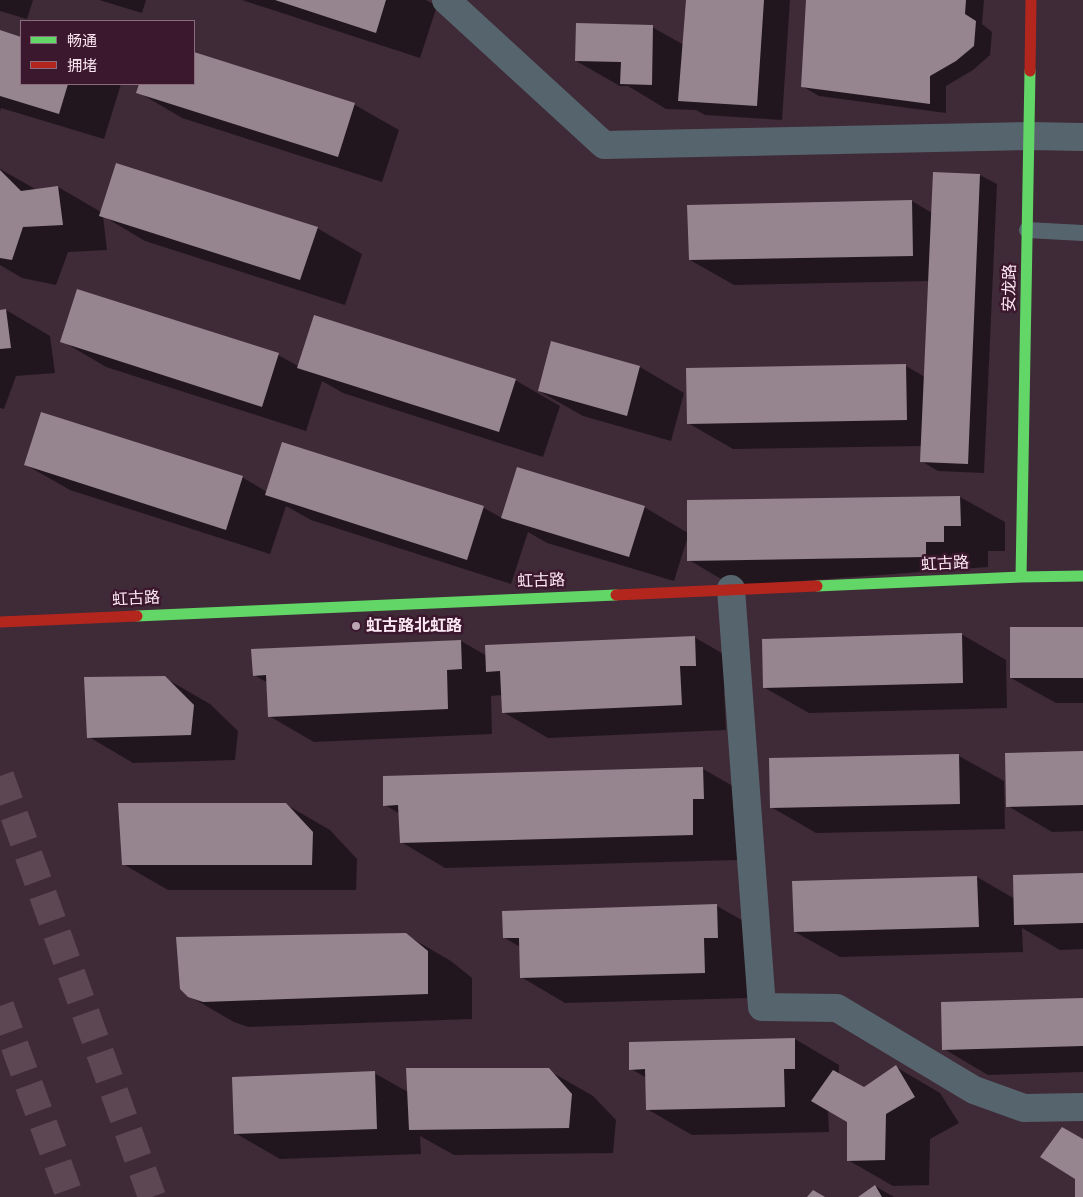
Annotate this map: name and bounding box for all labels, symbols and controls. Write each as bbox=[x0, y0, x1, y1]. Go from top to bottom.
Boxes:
legend bbox=[20, 20, 195, 85]
text: 畅通 bbox=[67, 32, 97, 50]
text: 拥堵 bbox=[67, 57, 97, 75]
street label: 安龙路 bbox=[1000, 264, 1020, 312]
street label: 虹古路 bbox=[921, 553, 969, 575]
street label: 虹古路 bbox=[517, 571, 565, 591]
street label: 虹古路 bbox=[112, 588, 160, 610]
place label: 虹古路北虹路 bbox=[366, 616, 462, 636]
marker: 虹古路北虹路 bbox=[350, 620, 362, 632]

